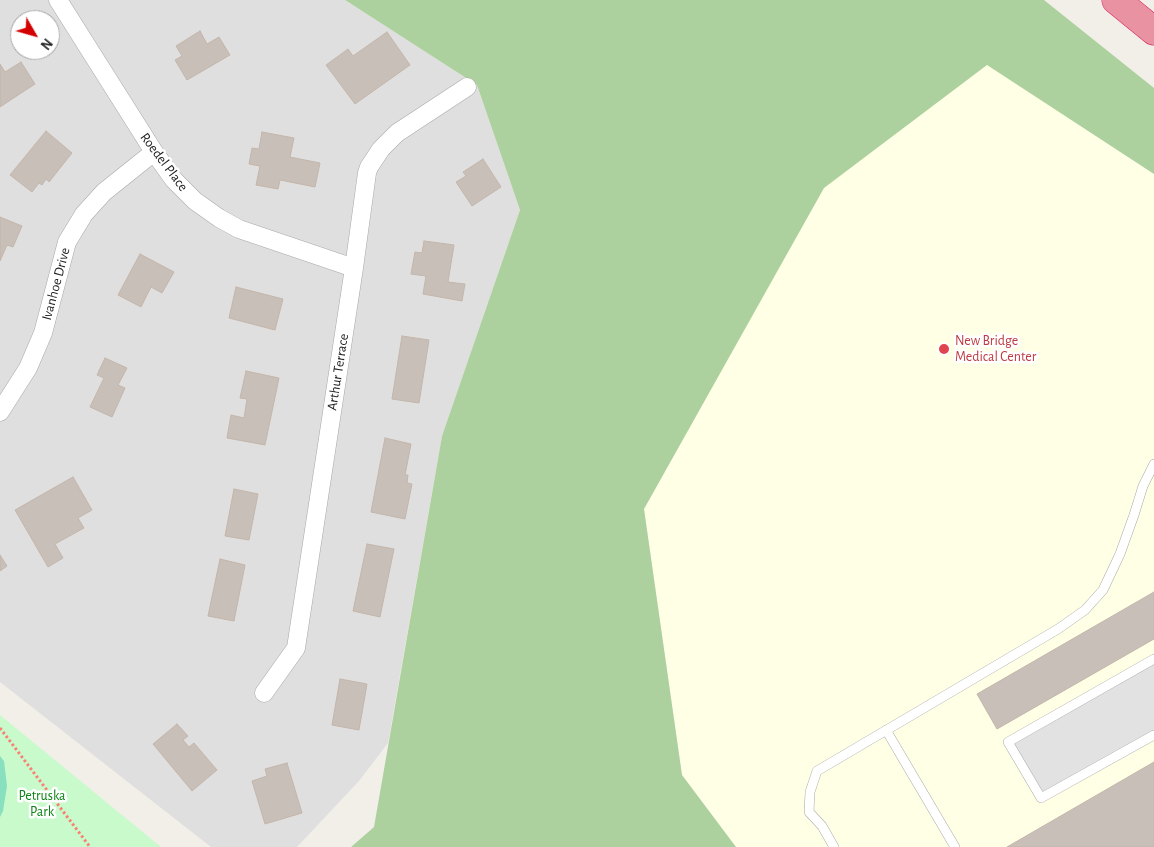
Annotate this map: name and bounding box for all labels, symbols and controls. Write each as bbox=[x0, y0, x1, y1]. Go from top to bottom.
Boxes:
north arrow bbox=[10, 10, 60, 60]
text: N bbox=[38, 35, 55, 52]
street label: Roedel Place bbox=[136, 129, 192, 195]
street label: Ivanhoe Drive bbox=[38, 246, 74, 322]
street label: Arthur Terrace bbox=[324, 332, 352, 412]
place label: New Bridge Medical Center bbox=[955, 333, 1036, 366]
marker: New Bridge Medical Center bbox=[937, 342, 951, 356]
park label: Petruska Park bbox=[18, 788, 66, 820]

